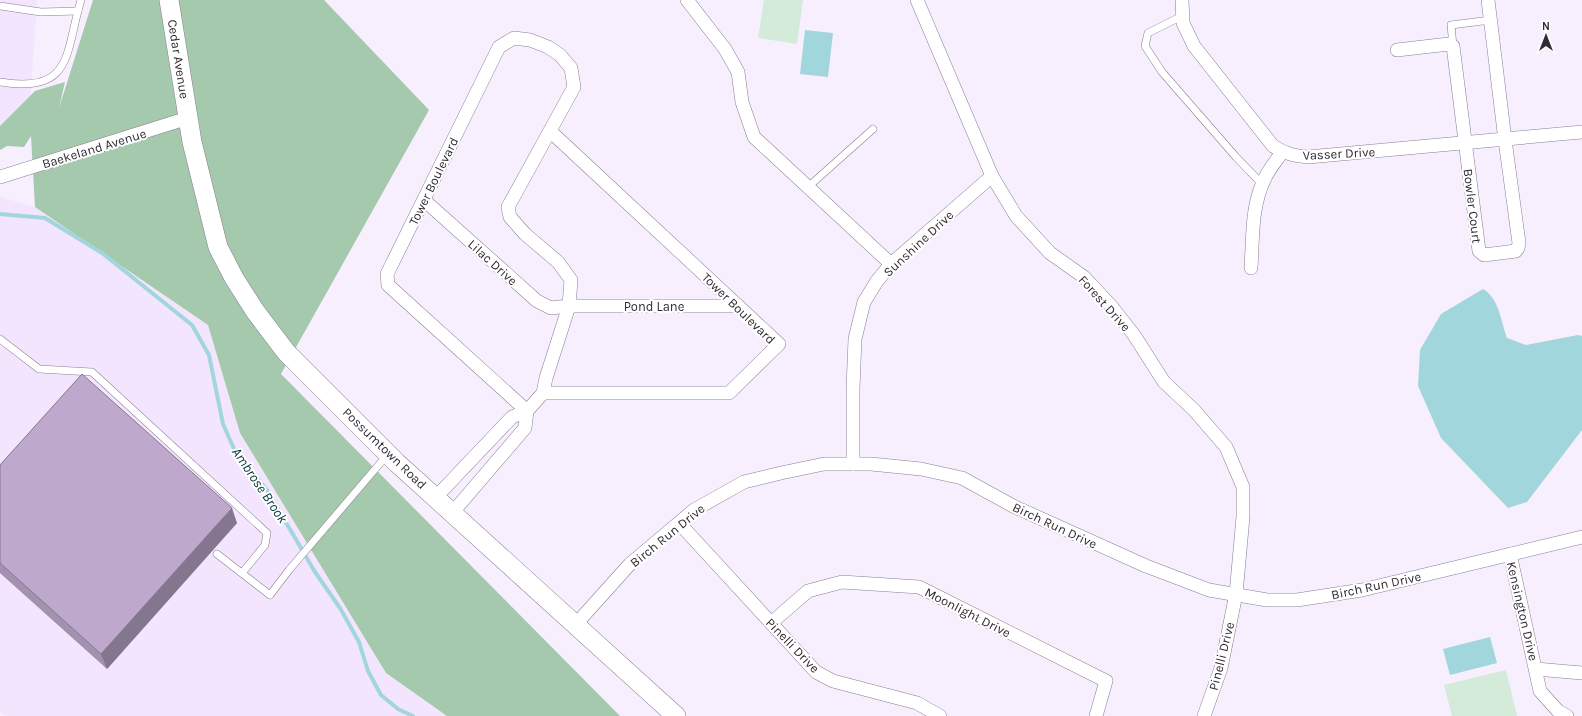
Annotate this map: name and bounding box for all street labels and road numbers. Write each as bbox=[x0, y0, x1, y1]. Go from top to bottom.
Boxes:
street label: Cedar Avenue bbox=[165, 18, 192, 100]
street label: Baekeland Avenue bbox=[40, 125, 148, 171]
street label: Tower Boulevard bbox=[406, 135, 461, 228]
street label: Vasser Drive bbox=[1302, 144, 1376, 163]
street label: Bowler Court bbox=[1460, 168, 1485, 244]
street label: Sunshine Drive bbox=[880, 207, 957, 280]
street label: Lilac Drive bbox=[465, 236, 521, 289]
street label: Tower Boulevard bbox=[699, 270, 778, 347]
street label: Forest Drive bbox=[1076, 272, 1134, 335]
street label: Pond Lane bbox=[624, 299, 685, 314]
street label: Possumtown Road bbox=[340, 405, 430, 492]
street label: Birch Run Drive bbox=[1010, 499, 1100, 552]
street label: Birch Run Drive bbox=[627, 501, 708, 570]
street label: Kensington Drive bbox=[1504, 560, 1541, 663]
street label: Birch Run Drive bbox=[1330, 569, 1423, 602]
street label: Moonlight Drive bbox=[922, 584, 1013, 641]
street label: Pinelli Drive bbox=[763, 615, 823, 676]
street label: Pinelli Drive bbox=[1206, 620, 1237, 692]

